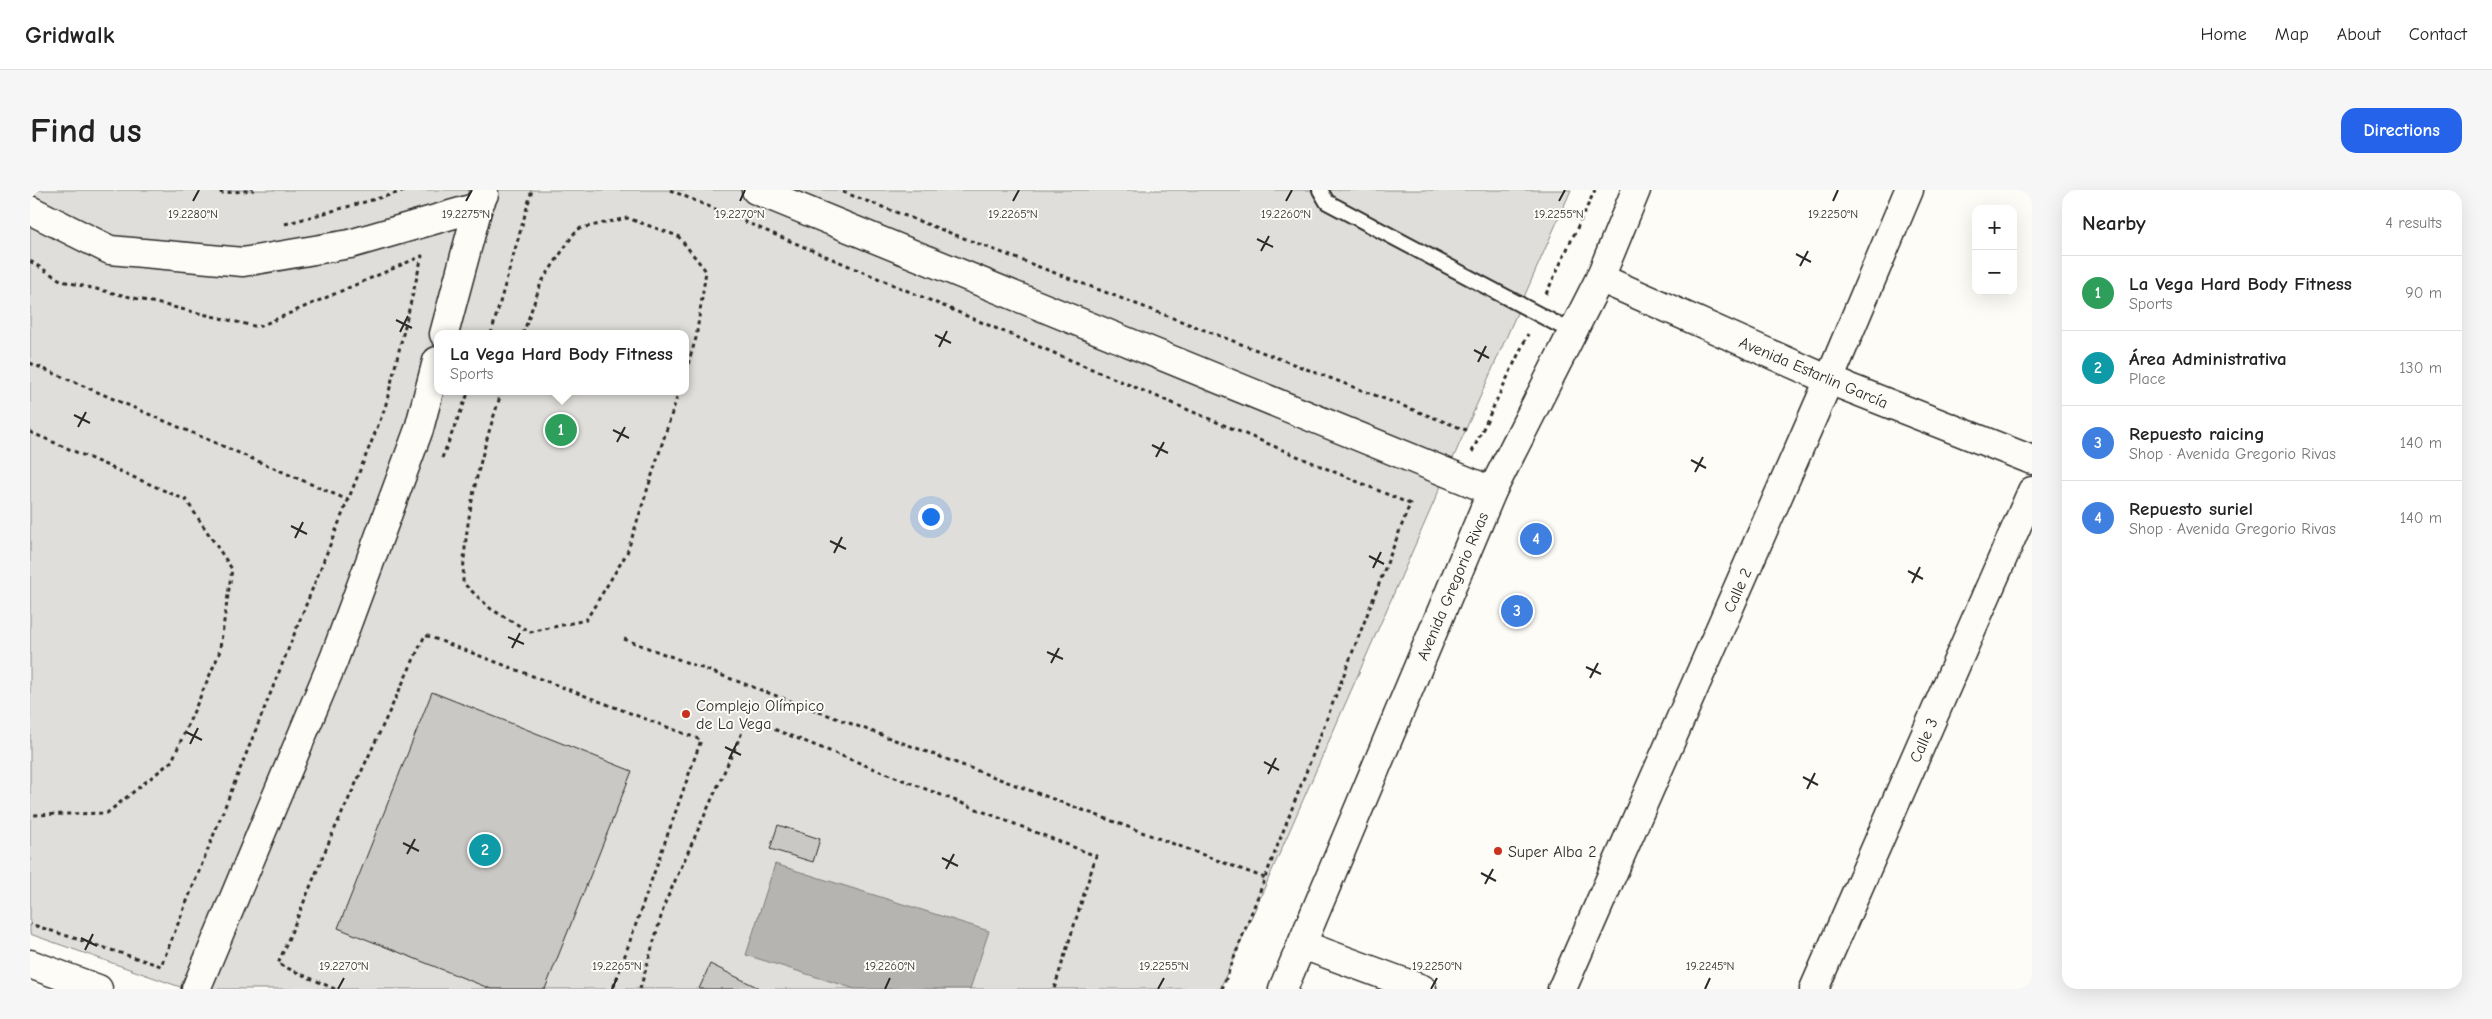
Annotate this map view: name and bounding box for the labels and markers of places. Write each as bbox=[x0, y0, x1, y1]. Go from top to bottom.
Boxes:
pin: 1 bbox=[545, 411, 577, 449]
pin: 4 bbox=[1520, 520, 1552, 558]
pin: 3 bbox=[1501, 592, 1533, 630]
place label: Complejo Olímpico de La Vega bbox=[696, 697, 824, 733]
marker: Complejo Olímpico de La Vega bbox=[680, 708, 692, 720]
pin: 2 bbox=[469, 831, 501, 869]
place label: Super Alba 2 bbox=[1508, 843, 1597, 861]
marker: Super Alba 2 bbox=[1492, 845, 1504, 857]

